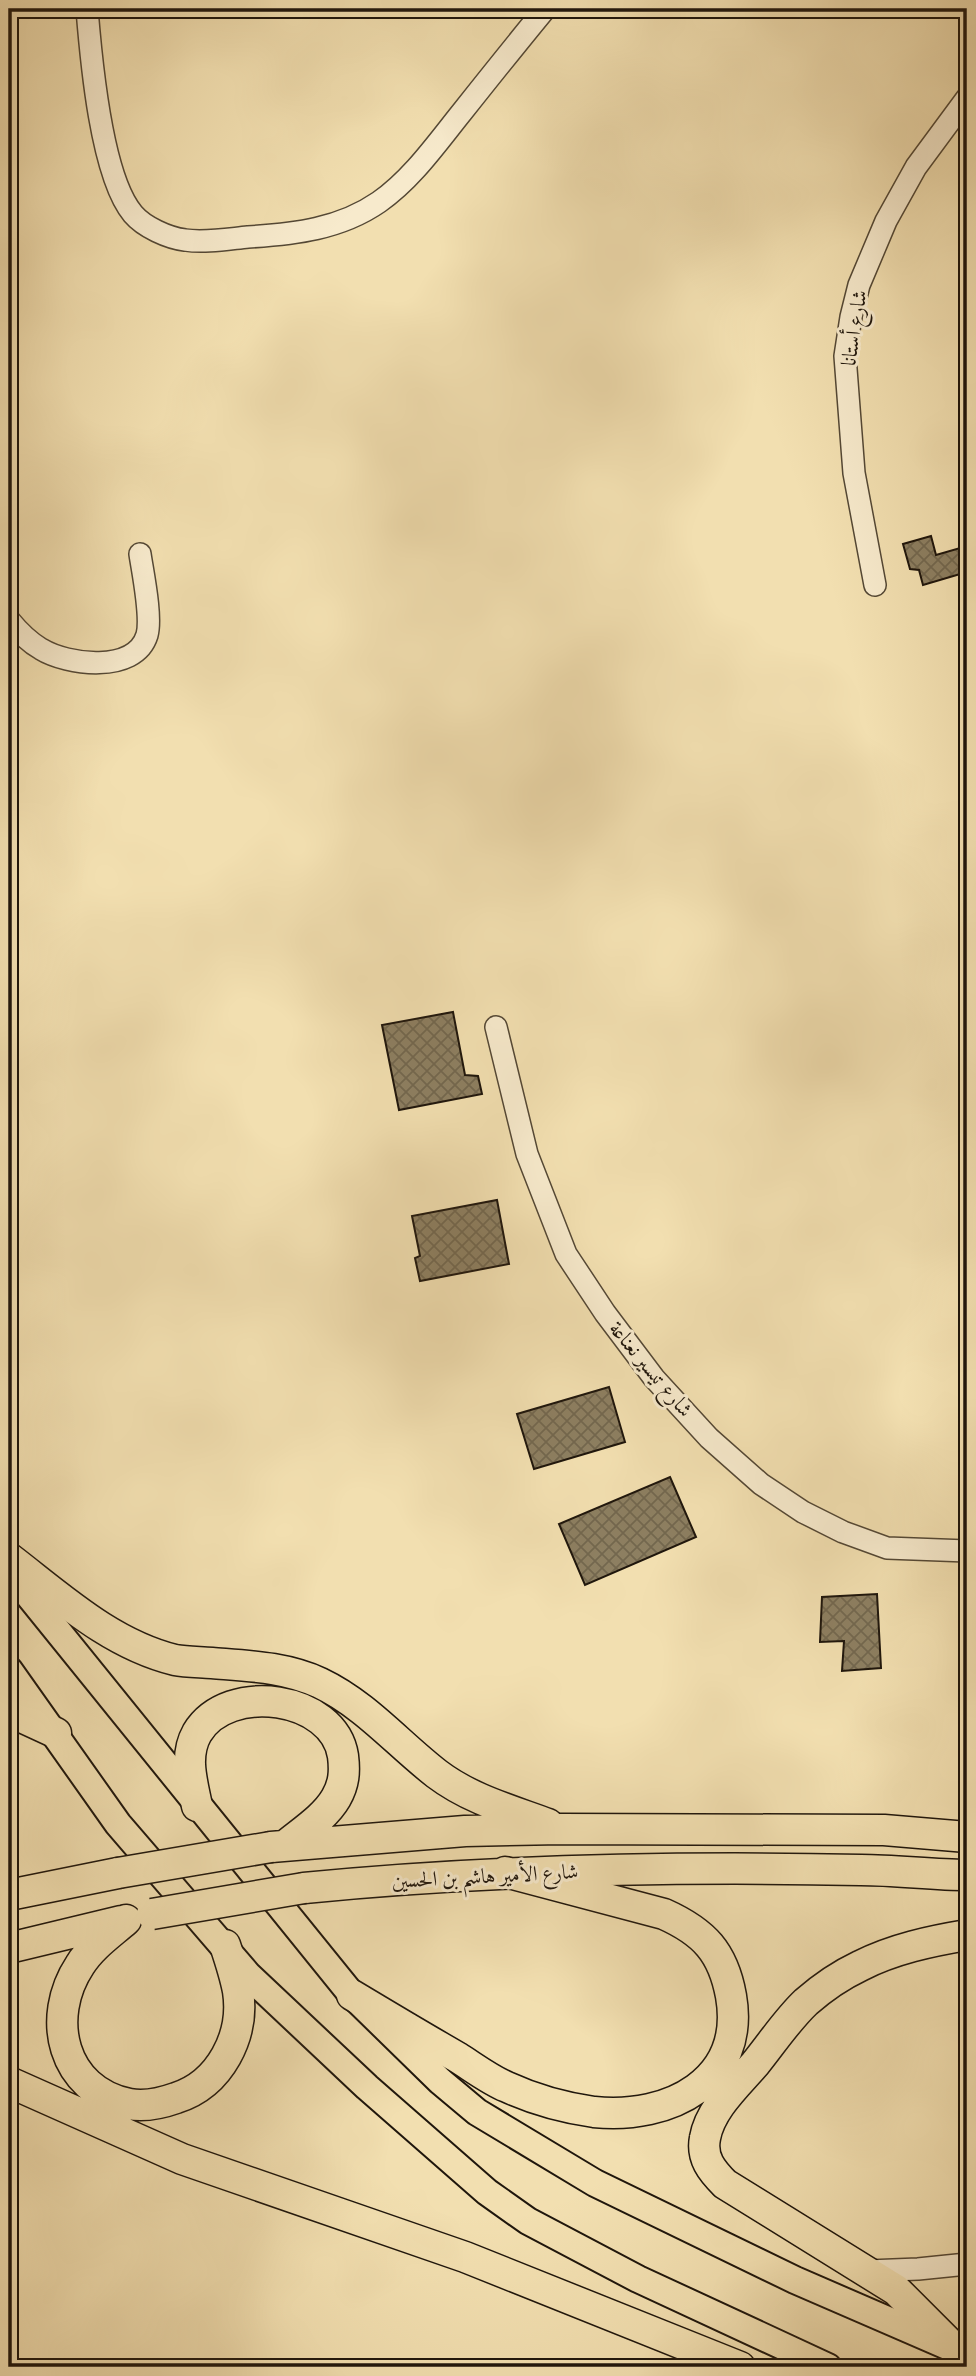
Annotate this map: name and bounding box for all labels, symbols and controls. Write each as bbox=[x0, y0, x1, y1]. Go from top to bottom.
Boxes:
street label: شارع أستانا bbox=[833, 288, 878, 369]
street label: شارع تيسير نعناعة bbox=[600, 1316, 698, 1425]
street label: شارع الأمير هاشم بن الحسين bbox=[391, 1856, 579, 1902]

